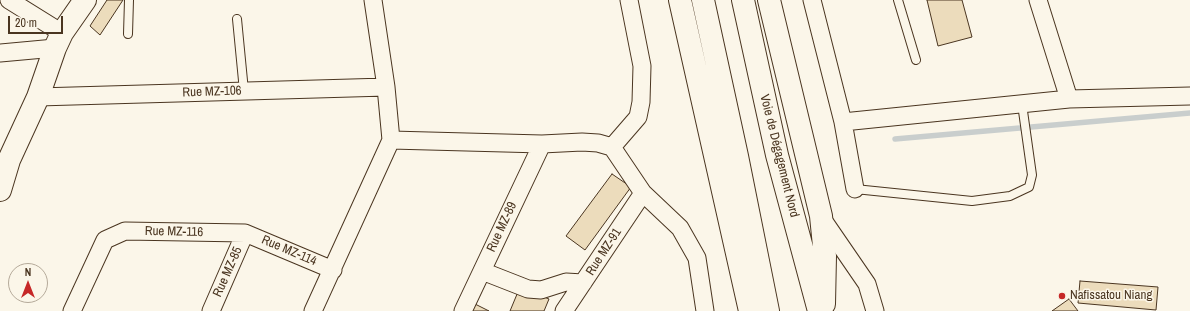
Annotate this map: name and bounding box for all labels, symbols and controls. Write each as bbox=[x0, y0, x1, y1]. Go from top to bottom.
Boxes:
scale bar bbox=[10, 8, 65, 34]
text: 20 m bbox=[15, 15, 37, 31]
street label: Rue MZ-106 bbox=[182, 83, 242, 101]
street label: Voie de Dégagement Nord bbox=[756, 93, 802, 219]
street label: Rue MZ-89 bbox=[484, 200, 520, 254]
street label: Rue MZ-116 bbox=[145, 224, 203, 240]
street label: Rue MZ-91 bbox=[583, 225, 625, 279]
street label: Rue MZ-114 bbox=[259, 232, 319, 270]
street label: Rue MZ-85 bbox=[210, 244, 246, 300]
north arrow bbox=[8, 263, 48, 303]
text: N bbox=[25, 265, 31, 279]
place label: Nafissatou Niang bbox=[1070, 288, 1152, 304]
marker: Nafissatou Niang bbox=[1057, 291, 1067, 301]

